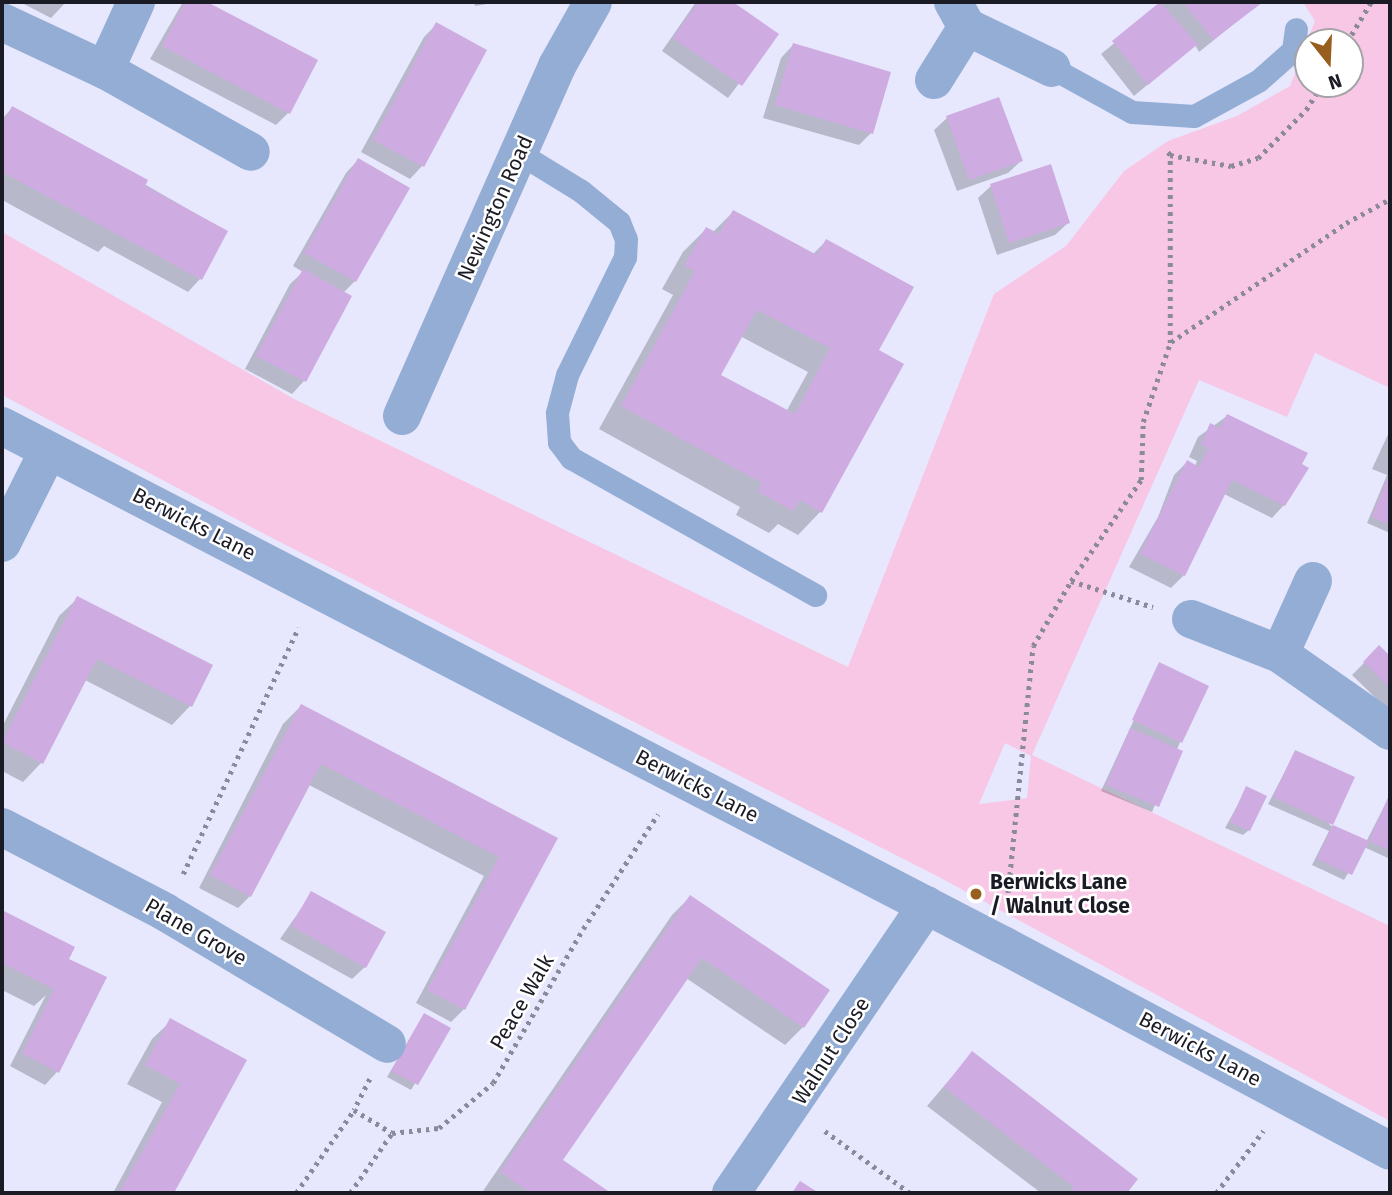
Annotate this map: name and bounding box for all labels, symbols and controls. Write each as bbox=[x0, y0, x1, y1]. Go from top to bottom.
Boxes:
north arrow bbox=[1294, 28, 1364, 98]
text: N bbox=[1325, 69, 1345, 94]
street label: Newington Road bbox=[452, 132, 538, 284]
street label: Berwicks Lane bbox=[128, 482, 260, 566]
street label: Berwicks Lane bbox=[631, 744, 763, 828]
place label: Berwicks Lane / Walnut Close bbox=[990, 869, 1130, 919]
marker: Berwicks Lane / Walnut Close bbox=[968, 886, 984, 902]
street label: Plane Grove bbox=[141, 893, 251, 971]
street label: Peace Walk bbox=[485, 950, 559, 1054]
street label: Walnut Close bbox=[787, 993, 875, 1109]
street label: Berwicks Lane bbox=[1135, 1006, 1265, 1092]

